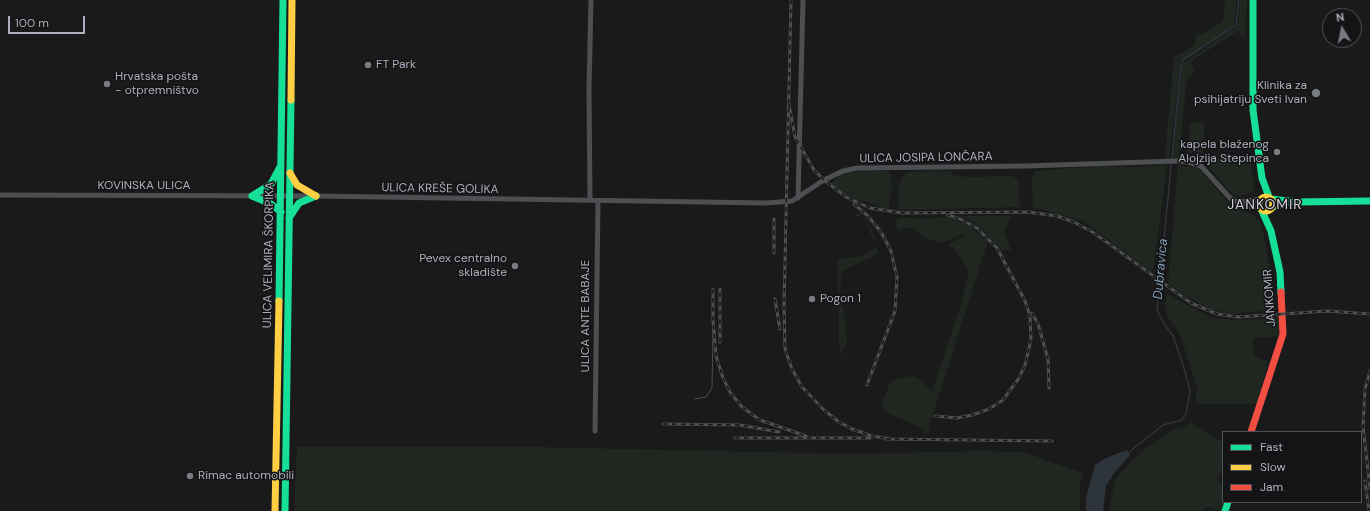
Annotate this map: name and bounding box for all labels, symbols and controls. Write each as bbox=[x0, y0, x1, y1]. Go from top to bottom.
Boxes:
scale bar bbox=[10, 8, 87, 34]
north arrow bbox=[1322, 8, 1362, 48]
text: N bbox=[1335, 10, 1345, 25]
text: 100 m bbox=[15, 15, 49, 31]
place label: FT Park bbox=[376, 58, 416, 72]
marker: FT Park bbox=[363, 60, 373, 70]
place label: Hrvatska pošta - otpremništvo bbox=[115, 70, 199, 98]
marker: Hrvatska pošta - otpremništvo bbox=[102, 79, 112, 89]
place label: Klinika za psihijatriju Sveti Ivan bbox=[1194, 79, 1307, 107]
marker: Klinika za psihijatriju Sveti Ivan bbox=[1310, 87, 1322, 99]
place label: kapela blaženog Alojzija Stepinca bbox=[1178, 138, 1269, 166]
marker: kapela blaženog Alojzija Stepinca bbox=[1272, 147, 1282, 157]
street label: ULICA JOSIPA LONČARA bbox=[859, 150, 993, 166]
street label: KOVINSKA ULICA bbox=[97, 179, 191, 193]
street label: ULICA KREŠE GOLIKA bbox=[381, 181, 499, 197]
street label: ULICA VELIMIRA ŠKORPIKA bbox=[261, 182, 277, 328]
district label: JANKOMIR bbox=[1227, 197, 1303, 213]
water label: Dubravica bbox=[1151, 238, 1171, 300]
place label: Pevex centralno skladište bbox=[419, 252, 507, 280]
street label: ULICA ANTE BABAJE bbox=[579, 260, 593, 372]
marker: Pevex centralno skladište bbox=[510, 261, 520, 271]
street label: JANKOMIR bbox=[1261, 269, 1279, 327]
place label: Pogon 1 bbox=[820, 292, 861, 306]
marker: Pogon 1 bbox=[807, 294, 817, 304]
legend bbox=[1222, 431, 1362, 503]
text: Fast bbox=[1260, 439, 1283, 455]
text: Slow bbox=[1260, 459, 1286, 475]
place label: Rimac automobili bbox=[198, 469, 294, 483]
marker: Rimac automobili bbox=[185, 471, 195, 481]
text: Jam bbox=[1260, 479, 1283, 495]

